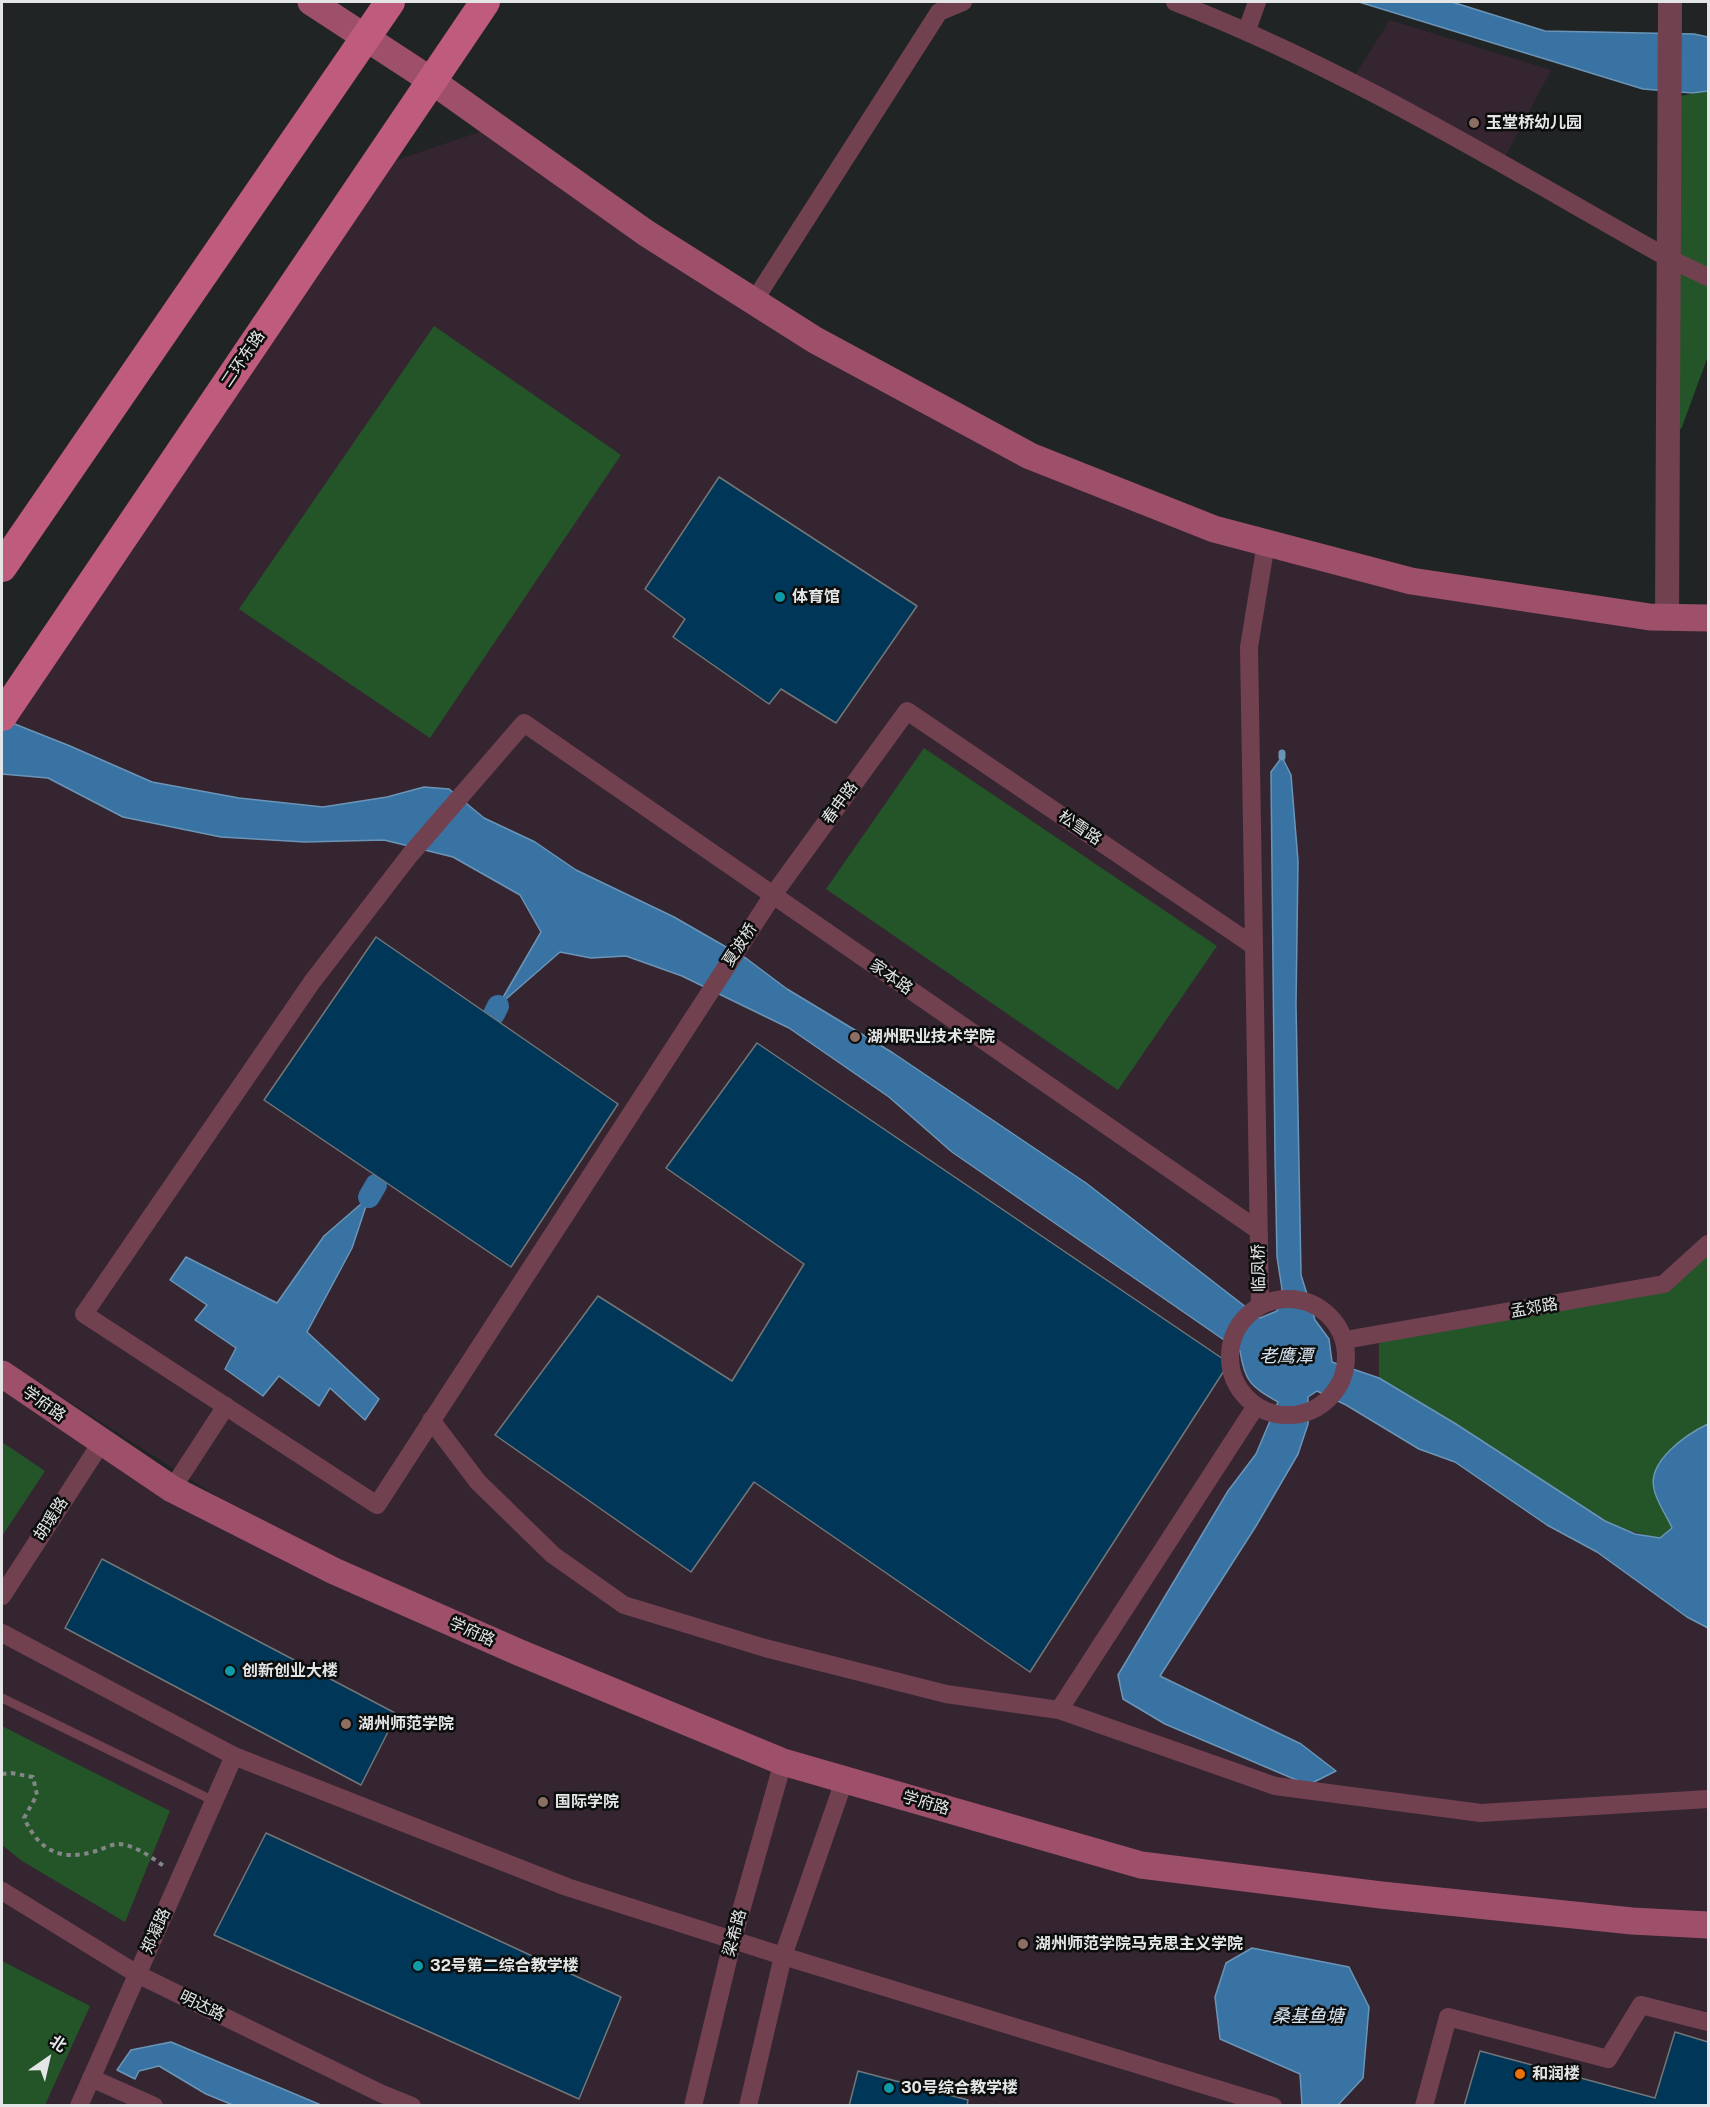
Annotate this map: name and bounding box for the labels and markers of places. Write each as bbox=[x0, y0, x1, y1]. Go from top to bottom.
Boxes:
place label: 玉堂桥幼儿园 bbox=[1486, 113, 1582, 133]
marker: 玉堂桥幼儿园 bbox=[1467, 116, 1481, 130]
place label: 体育馆 bbox=[792, 587, 840, 607]
marker: 体育馆 bbox=[773, 590, 787, 604]
place label: 湖州职业技术学院 bbox=[867, 1027, 995, 1047]
marker: 湖州职业技术学院 bbox=[848, 1030, 862, 1044]
place label: 创新创业大楼 bbox=[242, 1661, 338, 1681]
marker: 创新创业大楼 bbox=[223, 1664, 237, 1678]
place label: 湖州师范学院 bbox=[358, 1714, 454, 1734]
marker: 湖州师范学院 bbox=[339, 1717, 353, 1731]
place label: 国际学院 bbox=[555, 1792, 619, 1812]
marker: 国际学院 bbox=[536, 1795, 550, 1809]
place label: 湖州师范学院马克思主义学院 bbox=[1035, 1934, 1243, 1954]
marker: 湖州师范学院马克思主义学院 bbox=[1016, 1937, 1030, 1951]
place label: 32号第二综合教学楼 bbox=[430, 1956, 579, 1976]
marker: 32号第二综合教学楼 bbox=[411, 1959, 425, 1973]
place label: 和润楼 bbox=[1532, 2064, 1580, 2084]
marker: 和润楼 bbox=[1513, 2067, 1527, 2081]
place label: 30号综合教学楼 bbox=[901, 2078, 1018, 2098]
marker: 30号综合教学楼 bbox=[882, 2081, 896, 2095]

